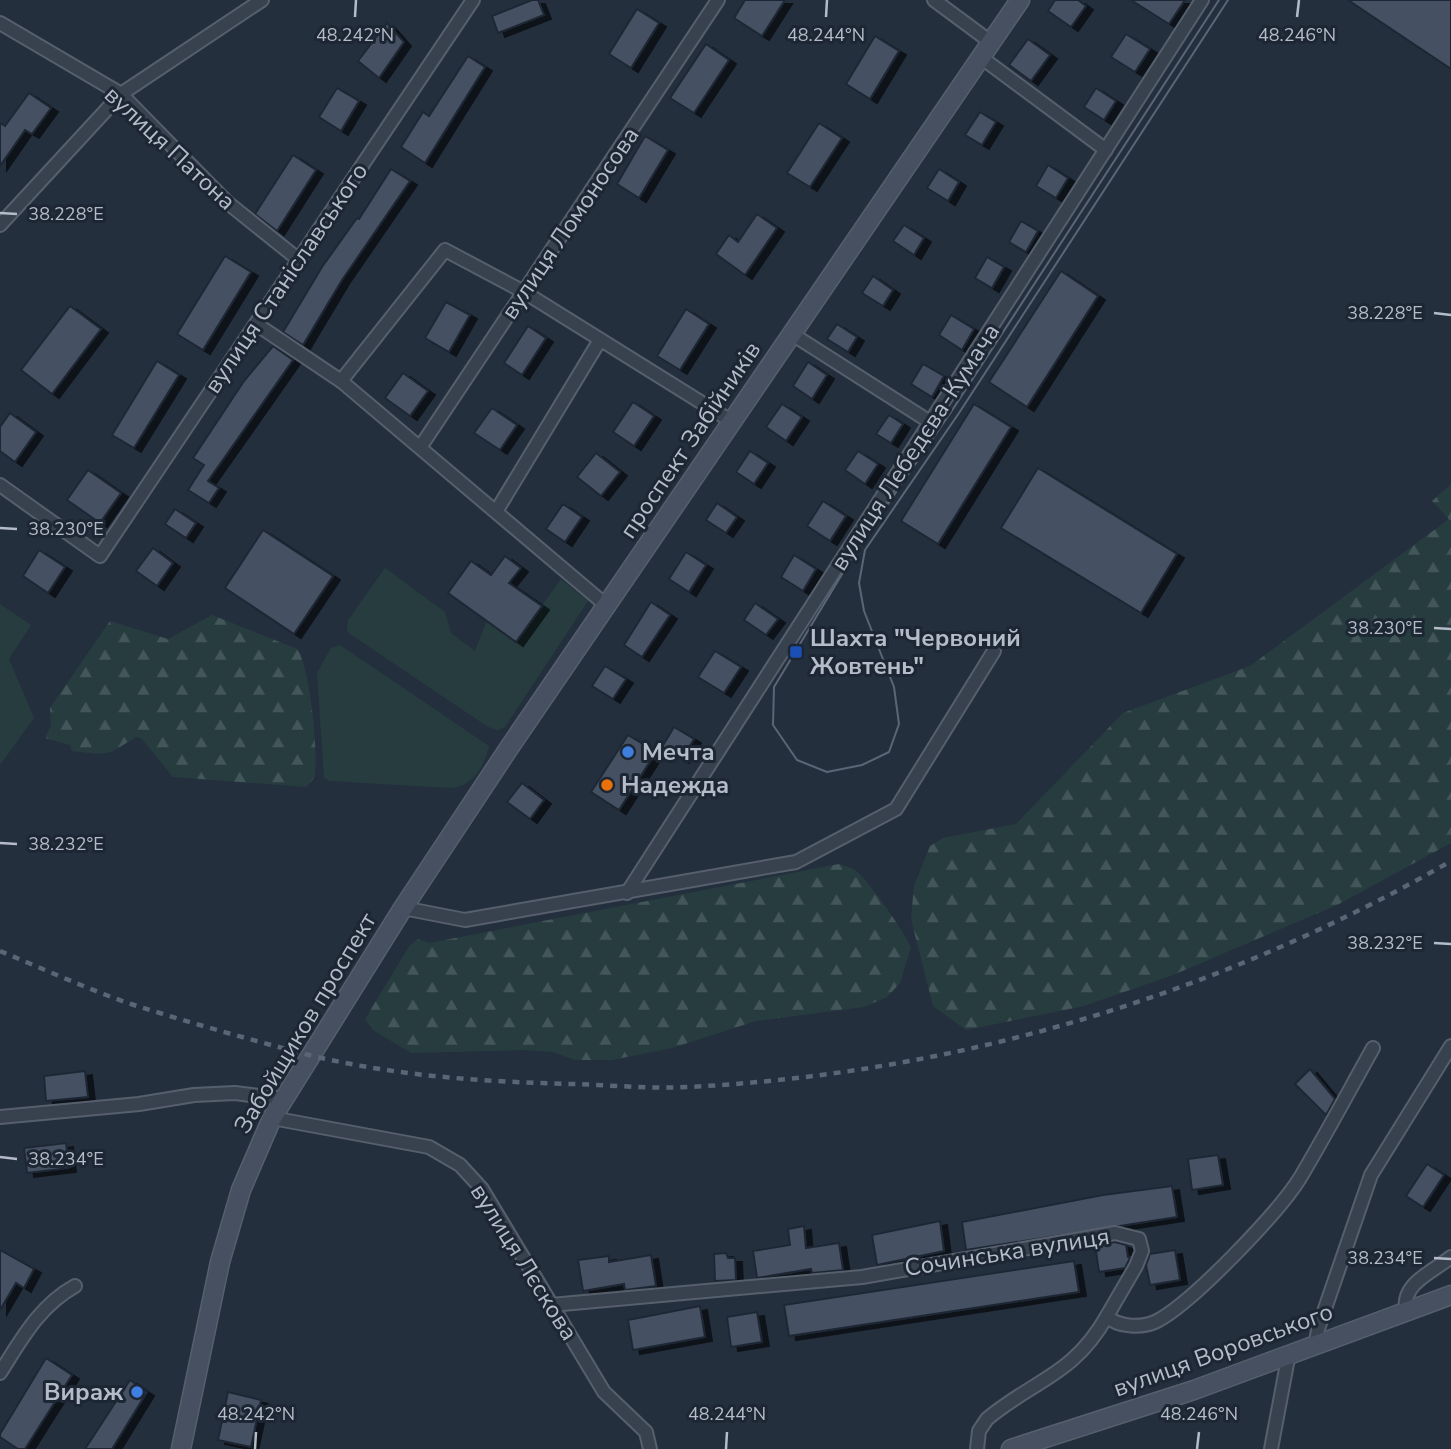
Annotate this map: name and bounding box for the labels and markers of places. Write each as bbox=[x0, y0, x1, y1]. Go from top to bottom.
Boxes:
place label: Шахта "Червоний Жовтень" bbox=[810, 622, 1021, 682]
marker: Шахта "Червоний Жовтень" bbox=[788, 644, 804, 660]
place label: Мечта bbox=[642, 736, 715, 768]
marker: Мечта bbox=[620, 744, 636, 760]
place label: Надежда bbox=[621, 769, 729, 801]
marker: Надежда bbox=[599, 777, 615, 793]
place label: Вираж bbox=[44, 1376, 123, 1408]
marker: Вираж bbox=[129, 1384, 145, 1400]

